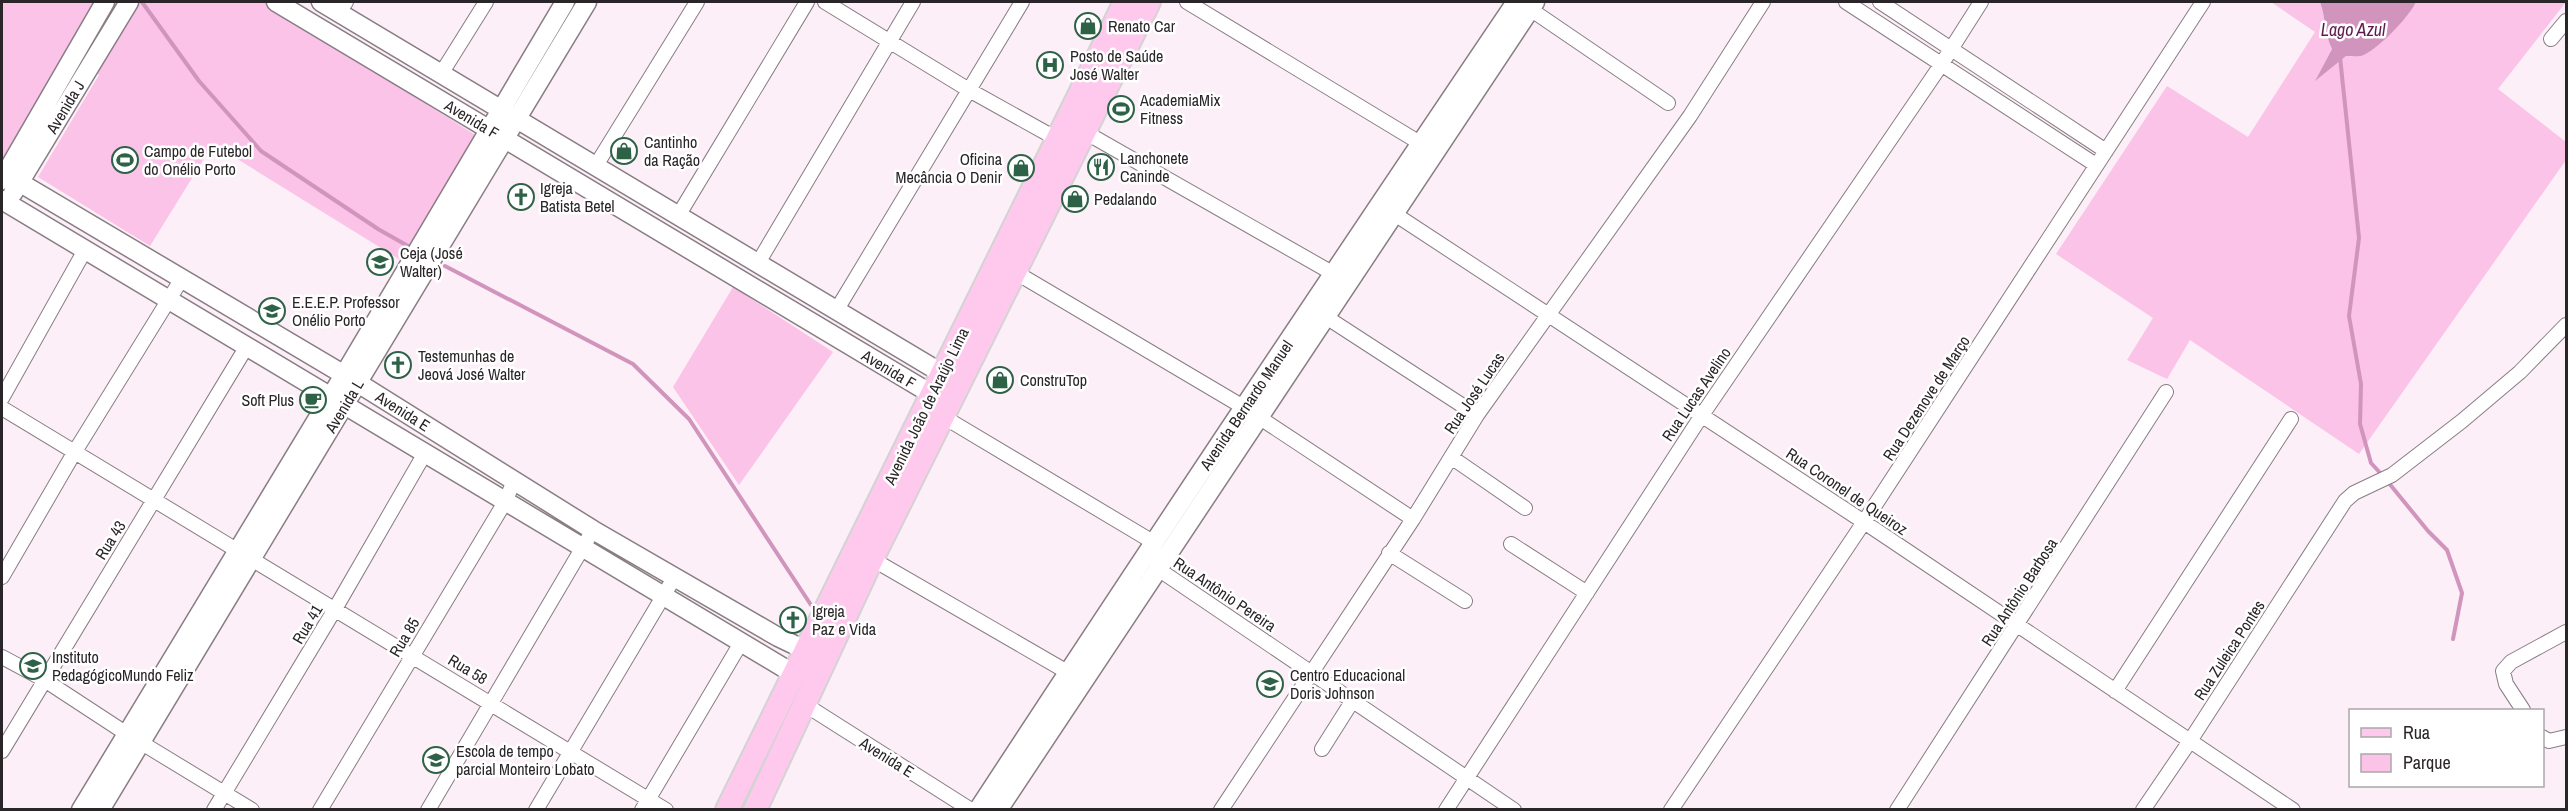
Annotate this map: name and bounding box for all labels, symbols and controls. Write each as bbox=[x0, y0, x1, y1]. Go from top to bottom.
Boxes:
shop icon: Renato Car bbox=[1073, 11, 1103, 41]
place label: Renato Car bbox=[1108, 15, 1176, 37]
water label: Lago Azul bbox=[2321, 17, 2386, 42]
place label: Posto de Saúde José Walter bbox=[1070, 45, 1163, 85]
hospital icon: Posto de Saúde José Walter bbox=[1035, 50, 1065, 80]
street label: Avenida J bbox=[40, 76, 89, 138]
place label: AcademiaMix Fitness bbox=[1139, 89, 1221, 129]
street label: Avenida F bbox=[440, 94, 503, 144]
sports icon: AcademiaMix Fitness bbox=[1106, 94, 1136, 124]
place label: Cantinho da Ração bbox=[644, 131, 700, 171]
shop icon: Cantinho da Ração bbox=[609, 136, 639, 166]
place label: Campo de Futebol do Onélio Porto bbox=[144, 140, 252, 180]
sports icon: Campo de Futebol do Onélio Porto bbox=[110, 145, 140, 175]
place label: Lanchonete Caninde bbox=[1120, 147, 1189, 187]
place label: Oficina Mecância O Denir bbox=[896, 148, 1003, 188]
restaurant icon: Lanchonete Caninde bbox=[1086, 152, 1116, 182]
shop icon: Oficina Mecância O Denir bbox=[1006, 153, 1036, 183]
place label: Igreja Batista Betel bbox=[540, 177, 614, 217]
church icon: Igreja Batista Betel bbox=[506, 182, 536, 212]
shop icon: Pedalando bbox=[1060, 184, 1090, 214]
place label: Pedalando bbox=[1094, 188, 1157, 210]
place label: Ceja (José Walter) bbox=[400, 242, 463, 282]
school or university icon: Ceja (José Walter) bbox=[365, 247, 395, 277]
place label: E.E.E.P. Professor Onélio Porto bbox=[292, 291, 400, 331]
school or university icon: E.E.E.P. Professor Onélio Porto bbox=[257, 296, 287, 326]
street label: Avenida João de Araújo Lima bbox=[878, 323, 974, 489]
street label: Rua Dezenove de Março bbox=[1877, 331, 1975, 465]
street label: Avenida Bernardo Manuel bbox=[1194, 336, 1298, 475]
street label: Rua Lucas Avelino bbox=[1656, 343, 1736, 445]
street label: Avenida F bbox=[857, 344, 920, 394]
place label: Testemunhas de Jeová José Walter bbox=[418, 345, 526, 385]
street label: Rua José Lucas bbox=[1439, 348, 1509, 438]
church icon: Testemunhas de Jeová José Walter bbox=[383, 350, 413, 380]
shop icon: ConstruTop bbox=[985, 365, 1015, 395]
place label: ConstruTop bbox=[1020, 369, 1087, 391]
street label: Avenida L bbox=[319, 375, 369, 438]
cafe icon: Soft Plus bbox=[298, 385, 328, 415]
street label: Avenida E bbox=[371, 385, 434, 436]
place label: Soft Plus bbox=[241, 389, 294, 411]
street label: Rua Coronel de Queiroz bbox=[1782, 442, 1912, 540]
street label: Rua 43 bbox=[89, 516, 131, 564]
street label: Rua Antônio Barbosa bbox=[1976, 533, 2063, 650]
street label: Rua Antônio Pereira bbox=[1170, 552, 1281, 637]
street label: Rua Zuleica Pontes bbox=[2188, 596, 2270, 704]
street label: Rua 41 bbox=[287, 600, 328, 648]
place label: Igreja Paz e Vida bbox=[812, 600, 877, 640]
church icon: Igreja Paz e Vida bbox=[778, 605, 808, 635]
street label: Rua 85 bbox=[384, 613, 424, 661]
place label: Instituto PedagógicoMundo Feliz bbox=[52, 646, 194, 686]
street label: Rua 58 bbox=[444, 649, 492, 689]
school or university icon: Instituto PedagógicoMundo Feliz bbox=[18, 651, 48, 681]
place label: Centro Educacional Doris Johnson bbox=[1290, 664, 1405, 704]
school or university icon: Centro Educacional Doris Johnson bbox=[1255, 669, 1285, 699]
legend bbox=[2349, 709, 2544, 787]
text: Rua bbox=[2403, 720, 2430, 745]
street label: Avenida E bbox=[855, 731, 918, 782]
place label: Escola de tempo parcial Monteiro Lobato bbox=[456, 740, 595, 780]
school or university icon: Escola de tempo parcial Monteiro Lobato bbox=[421, 745, 451, 775]
text: Parque bbox=[2403, 750, 2451, 775]

